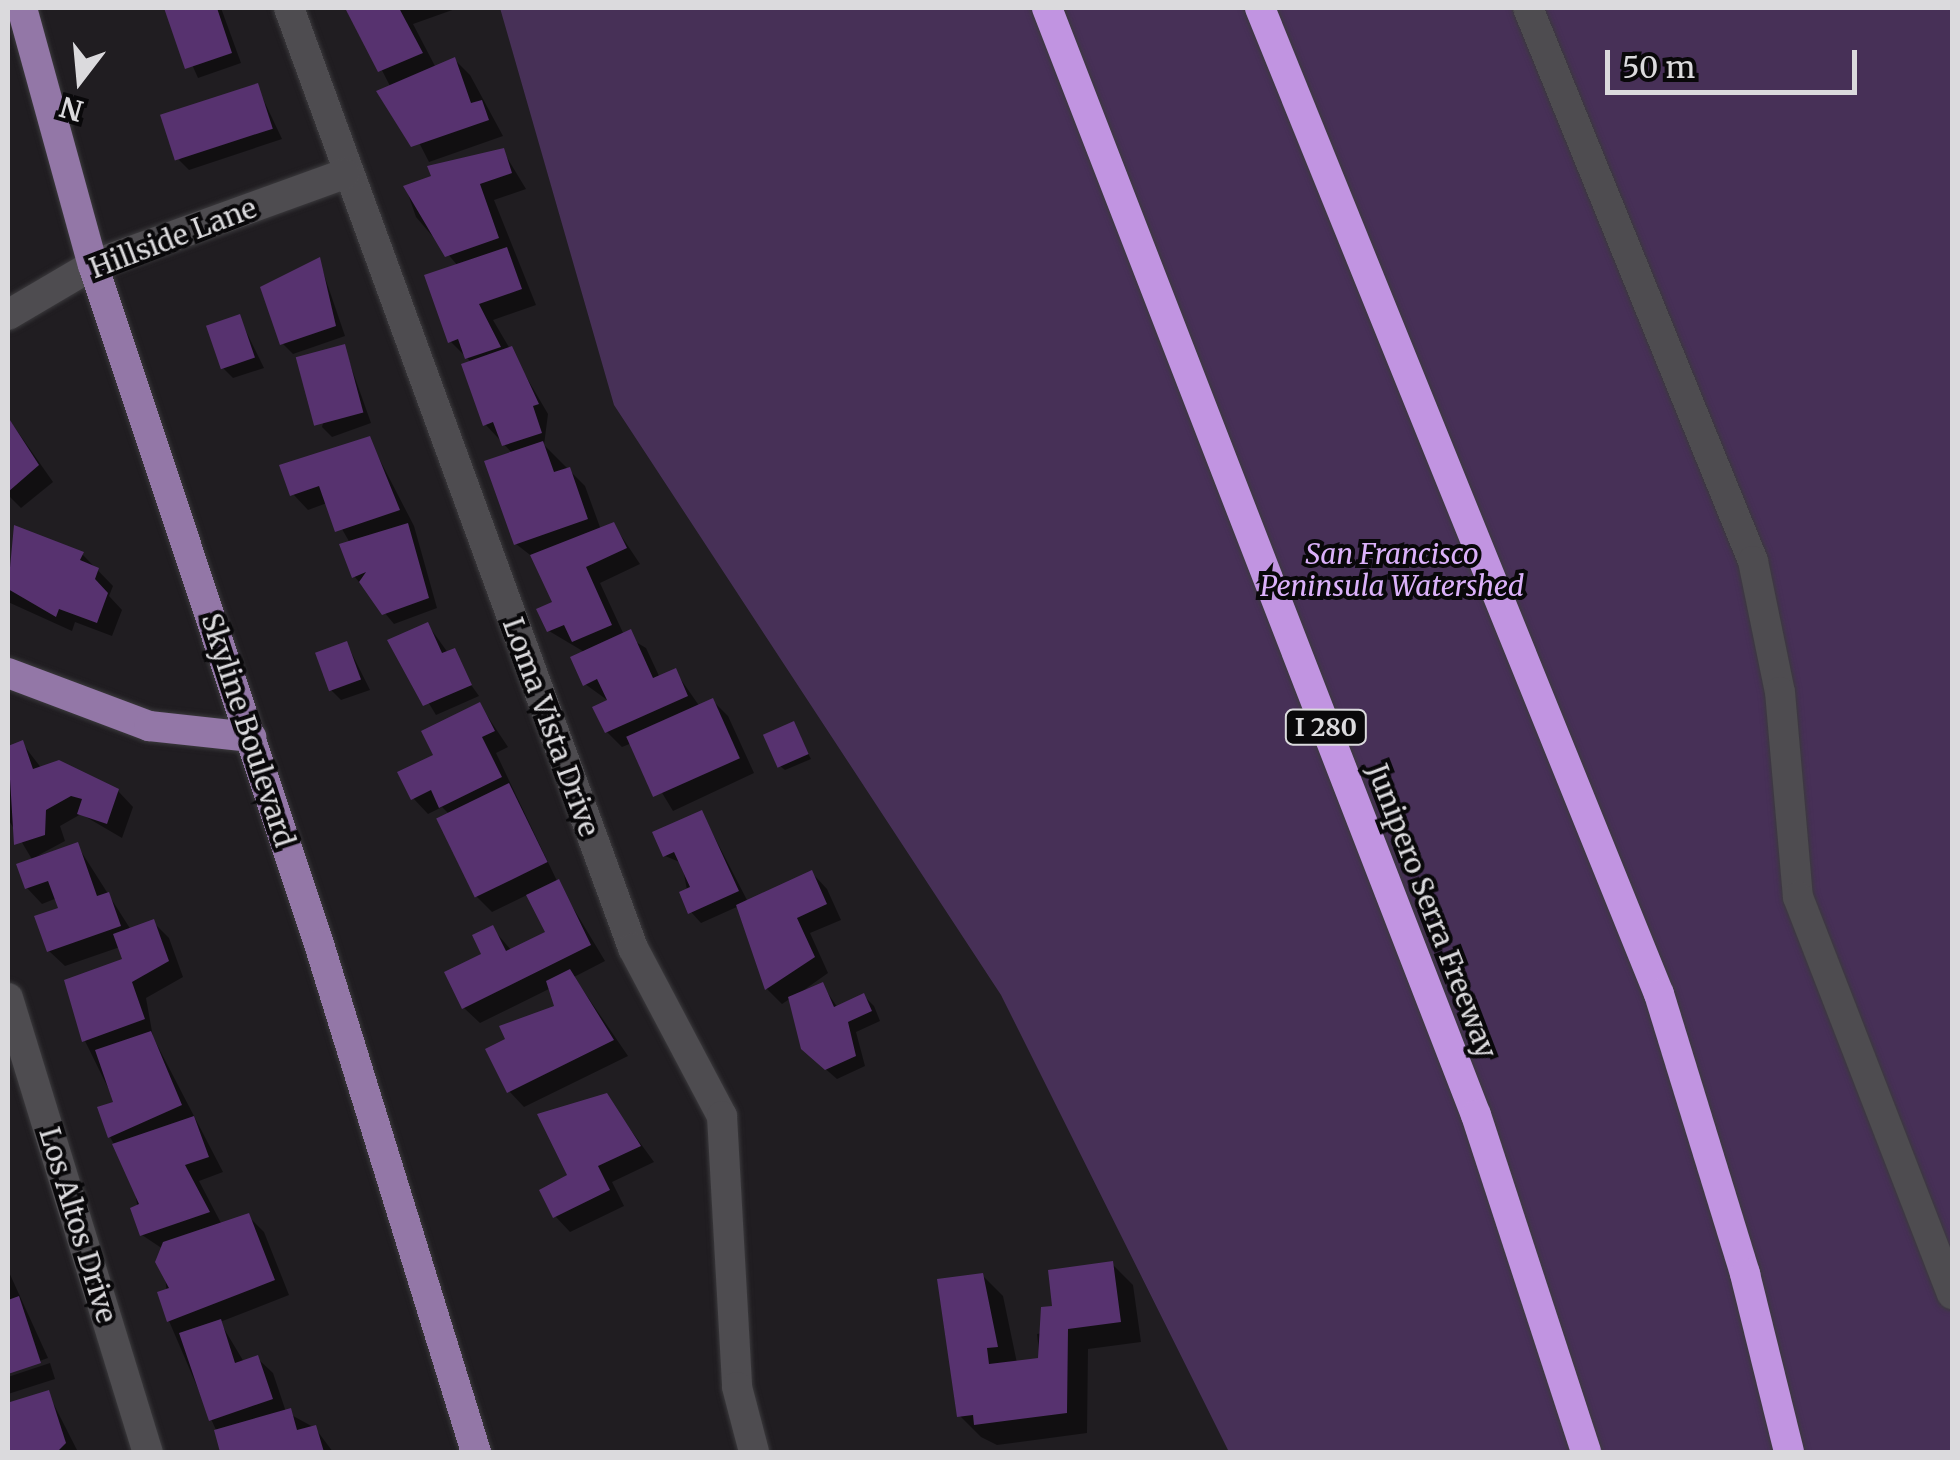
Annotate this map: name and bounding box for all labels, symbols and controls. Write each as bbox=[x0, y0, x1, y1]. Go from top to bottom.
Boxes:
north arrow bbox=[30, 30, 130, 130]
scale bar bbox=[1610, 30, 1862, 92]
text: 50 m bbox=[1622, 48, 1695, 86]
text: N bbox=[56, 88, 87, 129]
street label: Hillside Lane bbox=[85, 191, 261, 285]
park label: San Francisco Peninsula Watershed bbox=[1260, 537, 1524, 603]
street label: Skyline Boulevard bbox=[194, 609, 302, 851]
street label: Loma Vista Drive bbox=[496, 613, 606, 841]
road number: I 280 bbox=[1284, 707, 1368, 747]
street label: Junipero Serra Freeway bbox=[1360, 759, 1504, 1063]
street label: Los Altos Drive bbox=[32, 1123, 124, 1327]

